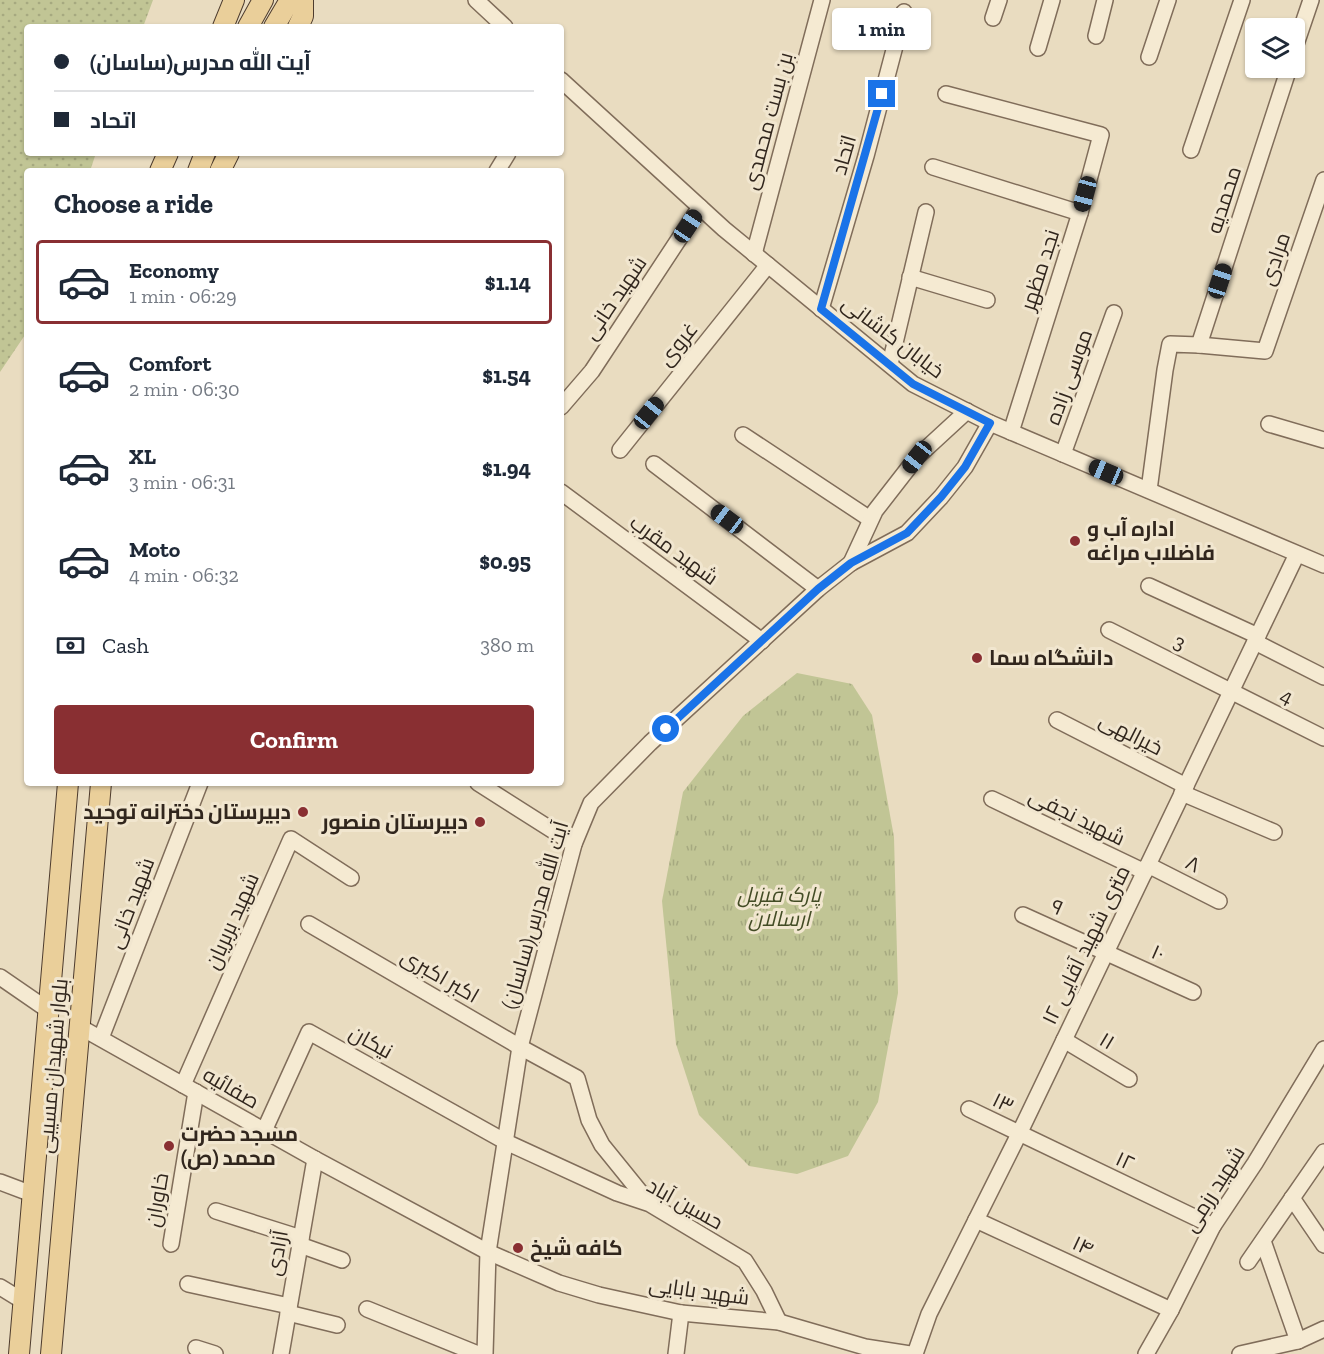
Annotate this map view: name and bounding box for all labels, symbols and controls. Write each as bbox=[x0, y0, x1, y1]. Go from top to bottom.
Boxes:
callout: 1 min bbox=[832, 7, 932, 49]
text: 1 min bbox=[858, 17, 905, 41]
map controls bbox=[1245, 18, 1305, 78]
button: layers bbox=[1245, 18, 1305, 78]
text: آیت الله مدرس(ساسان) bbox=[90, 49, 311, 76]
street label: بن بست محمدی bbox=[737, 50, 799, 192]
route end bbox=[868, 80, 895, 107]
text: اتحاد bbox=[90, 107, 137, 134]
street label: اتحاد bbox=[826, 132, 861, 178]
street label: محمدیه bbox=[1201, 163, 1246, 237]
car bbox=[1072, 174, 1098, 214]
text: Choose a ride bbox=[54, 188, 213, 220]
car bbox=[670, 206, 706, 246]
street label: نجد مظهر bbox=[1014, 226, 1065, 315]
street label: مرادی bbox=[1254, 229, 1296, 289]
street label: شهید خانی bbox=[578, 251, 652, 345]
icon: car bbox=[57, 255, 111, 309]
text: Economy bbox=[129, 257, 219, 284]
car bbox=[1206, 261, 1234, 301]
text: $1.14 bbox=[485, 269, 531, 296]
text: 1 min · 06:29 bbox=[129, 284, 237, 308]
street label: خیابان کاشانی bbox=[837, 290, 949, 384]
street label: غروی bbox=[652, 317, 704, 371]
street label: موسی زاده bbox=[1040, 326, 1098, 428]
icon: car bbox=[57, 348, 111, 402]
text: Comfort bbox=[129, 350, 211, 377]
text: $1.54 bbox=[482, 362, 531, 389]
text: 2 min · 06:30 bbox=[129, 377, 240, 401]
car bbox=[631, 393, 667, 433]
car bbox=[899, 437, 935, 477]
icon: car bbox=[57, 441, 111, 495]
text: XL bbox=[129, 443, 156, 470]
text: $1.94 bbox=[482, 455, 531, 482]
car bbox=[1086, 457, 1126, 487]
text: 3 min · 06:31 bbox=[129, 470, 235, 494]
car bbox=[707, 501, 747, 537]
street label: شهید مقرب bbox=[625, 509, 723, 591]
place label: اداره آب و فاضلاب مراغه bbox=[1087, 516, 1215, 565]
icon: car bbox=[57, 534, 111, 588]
marker: اداره آب و فاضلاب مراغه bbox=[1068, 534, 1082, 548]
text: Moto bbox=[129, 536, 180, 563]
text: $0.95 bbox=[479, 548, 531, 575]
text: 4 min · 06:32 bbox=[129, 563, 239, 587]
street label: 3 bbox=[1170, 628, 1190, 655]
icon: cash bbox=[54, 629, 87, 662]
text: Cash bbox=[102, 632, 149, 659]
text: 380 m bbox=[480, 633, 534, 657]
place label: دانشگاه سما bbox=[989, 645, 1113, 670]
marker: دانشگاه سما bbox=[970, 651, 984, 665]
street label: 4 bbox=[1277, 682, 1298, 709]
button: Confirm bbox=[54, 705, 534, 774]
street label: خیرالهی bbox=[1095, 707, 1167, 761]
route start bbox=[652, 715, 679, 742]
street label: شهید نجفی bbox=[1025, 783, 1129, 851]
place label: دبیرستان دخترانه توحید bbox=[83, 799, 291, 825]
marker: دبیرستان دخترانه توحید bbox=[296, 805, 310, 819]
place label: دبیرستان منصور bbox=[321, 809, 468, 835]
marker: دبیرستان منصور bbox=[473, 815, 487, 829]
street label: آیت الله مدرس(ساسان) bbox=[495, 818, 574, 1012]
street label: ۸ bbox=[1182, 849, 1205, 878]
street label: شهید خانی bbox=[102, 854, 160, 952]
street label: ۱۲ متری شهید آقایی bbox=[1036, 861, 1136, 1029]
street label: شهید بربریان bbox=[199, 869, 265, 973]
park label: پارک قیزیل ارسالان bbox=[737, 882, 822, 932]
street label: ۹ bbox=[1047, 893, 1067, 920]
street label: ۱۰ bbox=[1148, 939, 1169, 966]
street label: اکبر اکبری bbox=[396, 943, 484, 1009]
street label: بلوار شهیدان مسیبی bbox=[32, 977, 74, 1155]
street label: نیکان bbox=[345, 1020, 397, 1064]
street label: ۱۱ bbox=[1095, 1027, 1119, 1055]
street label: صفائیه bbox=[199, 1062, 264, 1114]
street label: ۱۳ bbox=[988, 1087, 1018, 1118]
place label: مسجد حضرت محمد (ص) bbox=[181, 1121, 298, 1170]
marker: مسجد حضرت محمد (ص) bbox=[162, 1139, 176, 1153]
street label: شهید رزمی bbox=[1177, 1141, 1251, 1237]
street label: ۱۲ bbox=[1112, 1146, 1138, 1176]
street label: خاوران bbox=[139, 1171, 175, 1229]
street label: حسین آباد bbox=[642, 1173, 728, 1235]
street label: آزادی bbox=[260, 1228, 294, 1278]
street label: ۱۴ bbox=[1069, 1230, 1098, 1261]
place label: کافه شیخ bbox=[530, 1235, 623, 1262]
marker: کافه شیخ bbox=[511, 1241, 525, 1255]
street label: شهید بابایی bbox=[647, 1271, 751, 1311]

